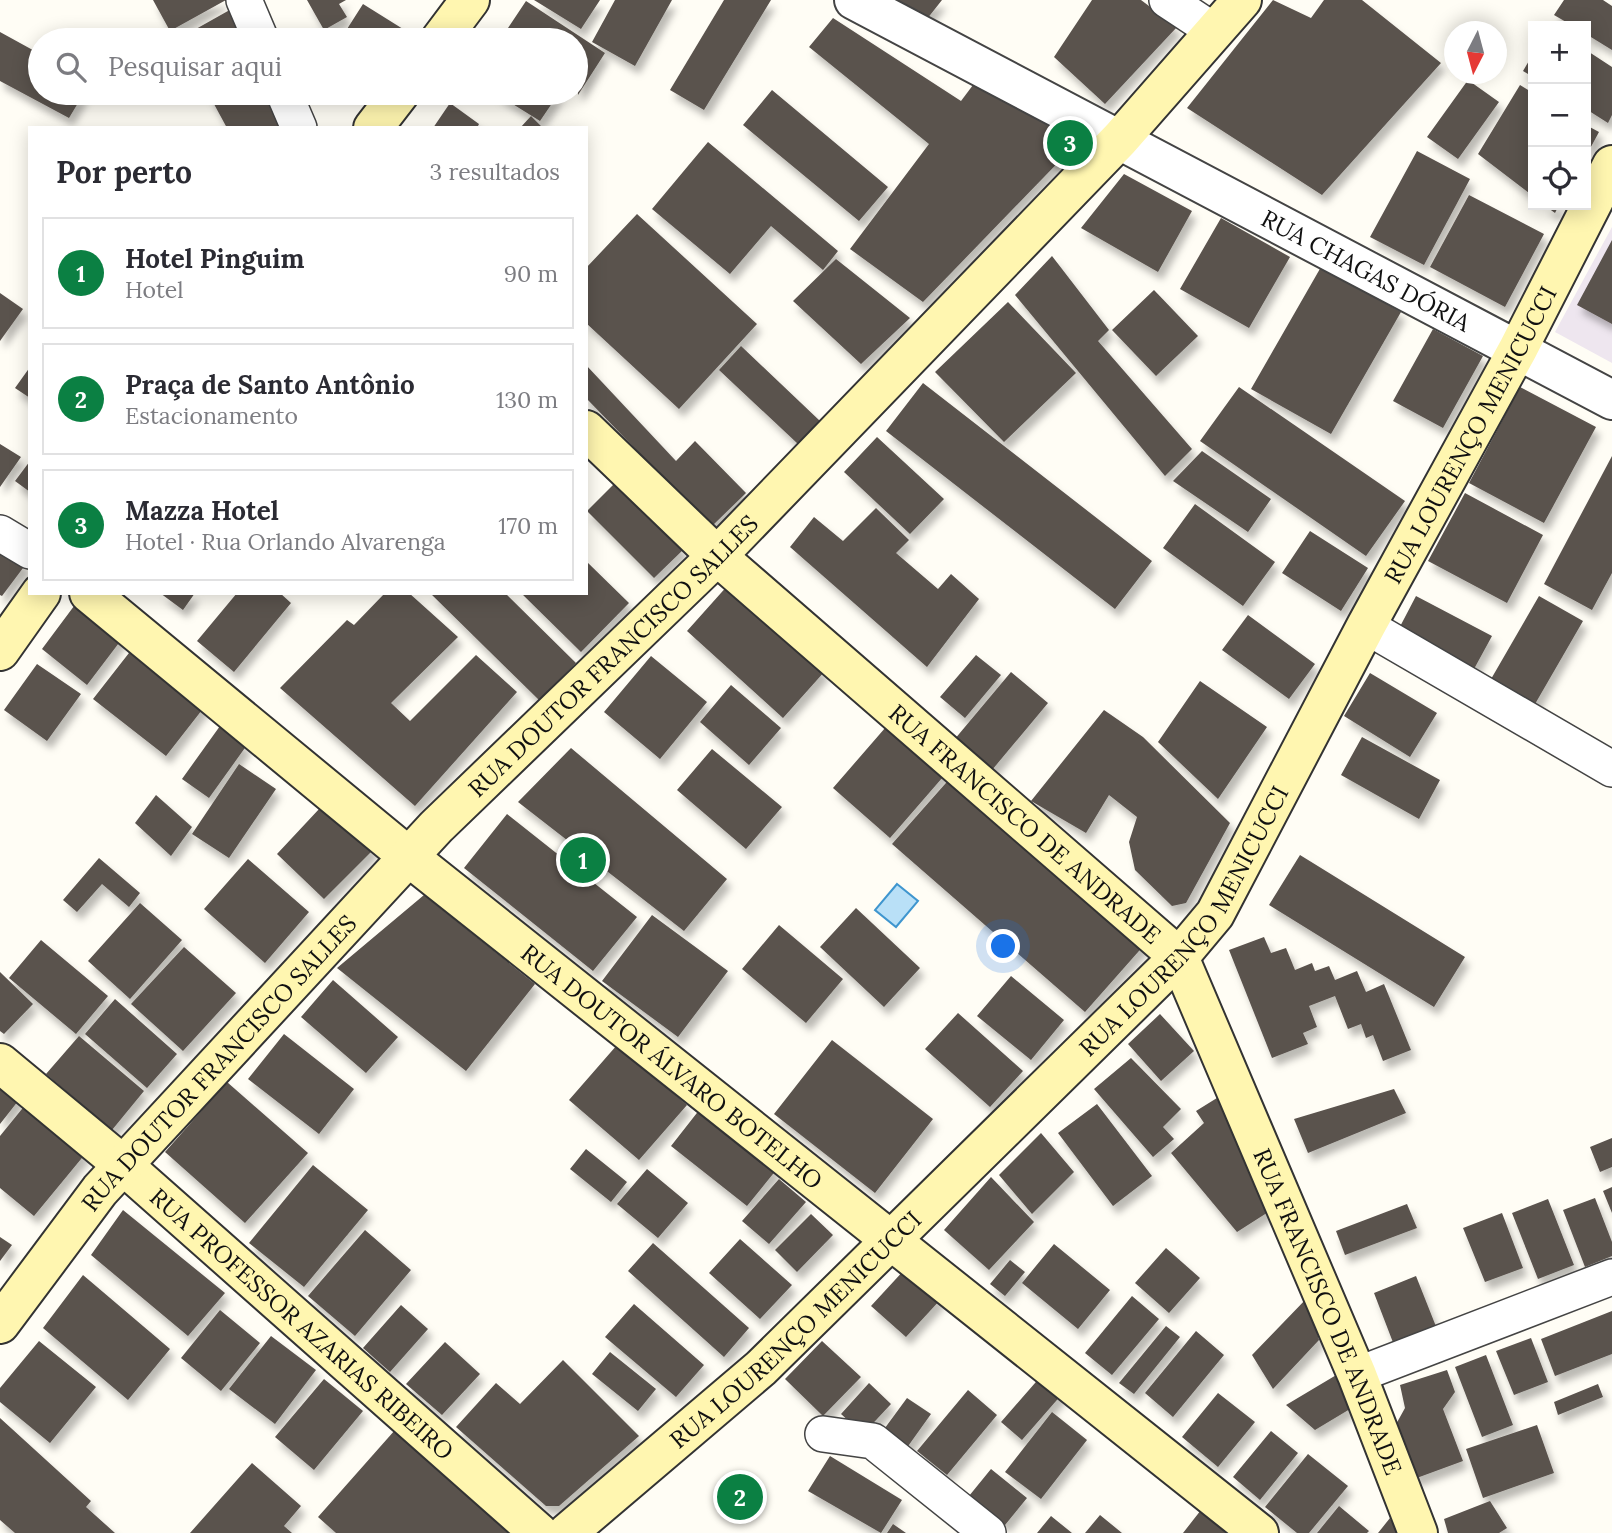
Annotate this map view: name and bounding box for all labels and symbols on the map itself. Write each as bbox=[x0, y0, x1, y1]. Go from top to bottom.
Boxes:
north arrow bbox=[1444, 21, 1507, 84]
pin: 3 bbox=[1047, 117, 1093, 169]
street label: RUA CHAGAS DÓRIA bbox=[1256, 202, 1477, 339]
street label: RUA LOURENÇO MENICUCCI bbox=[1377, 281, 1563, 589]
street label: RUA DOUTOR FRANCISCO SALLES bbox=[461, 508, 764, 803]
street label: RUA FRANCISCO DE ANDRADE bbox=[883, 697, 1168, 950]
street label: RUA LOURENÇO MENICUCCI bbox=[1072, 780, 1295, 1063]
pin: 1 bbox=[560, 834, 606, 886]
street label: RUA DOUTOR FRANCISCO SALLES bbox=[74, 908, 363, 1217]
your location bbox=[986, 929, 1020, 963]
street label: RUA DOUTOR ÁLVARO BOTELHO bbox=[515, 937, 829, 1196]
street label: RUA FRANCISCO DE ANDRADE bbox=[1247, 1143, 1409, 1479]
street label: RUA PROFESSOR AZARIAS RIBEIRO bbox=[144, 1181, 461, 1466]
street label: RUA LOURENÇO MENICUCCI bbox=[663, 1204, 928, 1455]
pin: 2 bbox=[717, 1471, 763, 1523]

